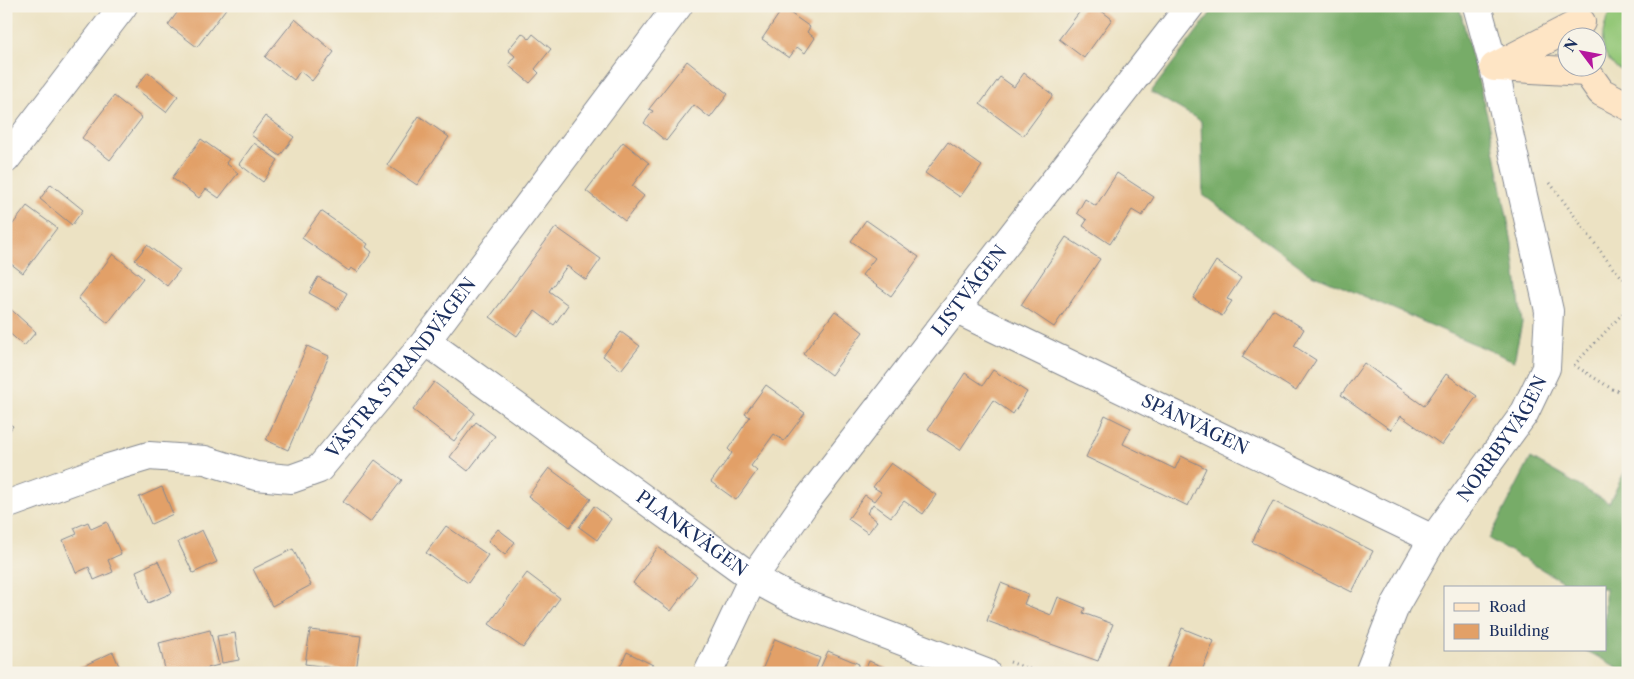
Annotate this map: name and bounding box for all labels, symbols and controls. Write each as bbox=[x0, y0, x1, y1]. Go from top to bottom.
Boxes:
north arrow bbox=[1556, 28, 1606, 78]
text: N bbox=[1560, 35, 1582, 55]
street label: LISTVÄGEN bbox=[927, 241, 1012, 340]
street label: VÄSTRA STRANDVÄGEN bbox=[321, 273, 481, 463]
street label: NORRBYVÄGEN bbox=[1453, 372, 1552, 506]
street label: SPÅNVÄGEN bbox=[1138, 389, 1252, 460]
street label: PLANKVÄGEN bbox=[632, 486, 752, 581]
legend bbox=[1444, 586, 1606, 652]
text: Road bbox=[1489, 597, 1526, 616]
text: Building bbox=[1489, 621, 1549, 640]

